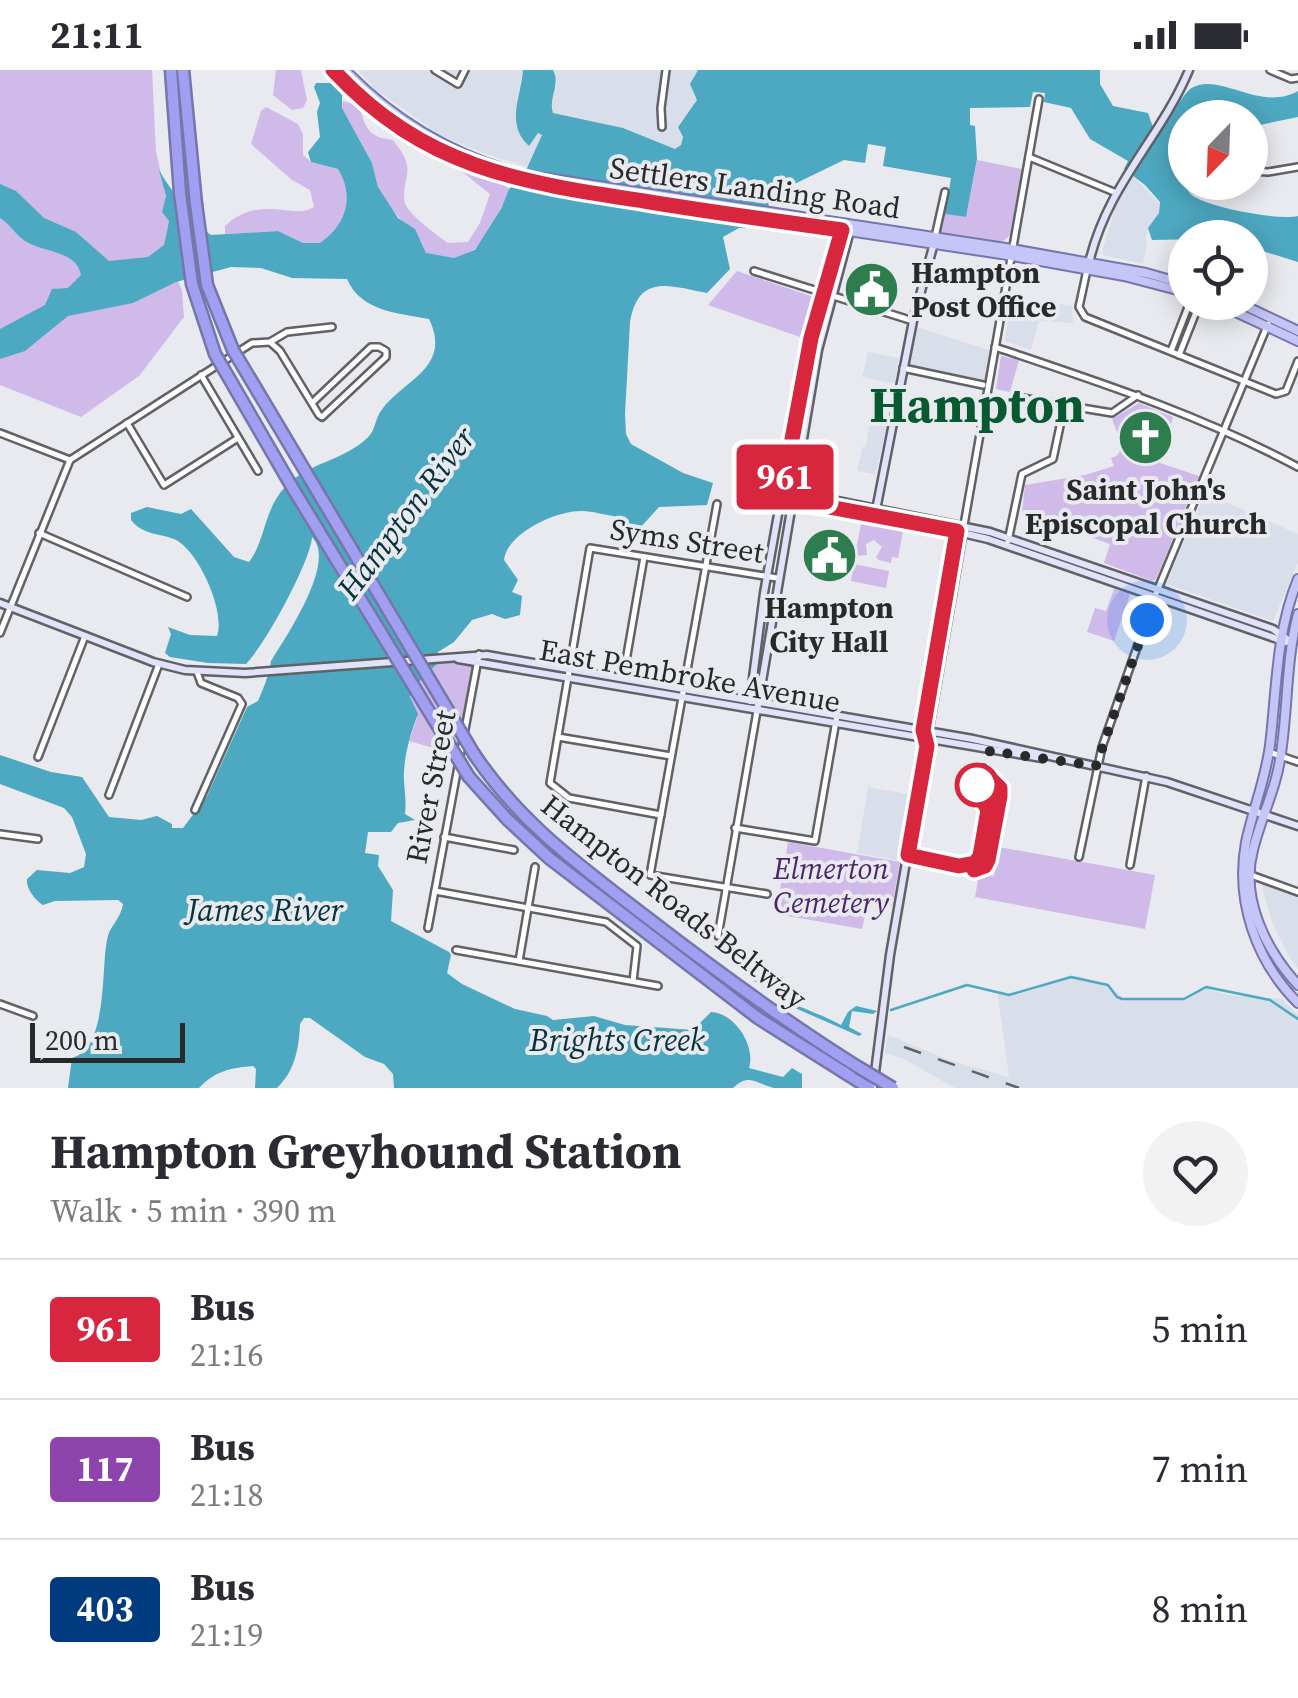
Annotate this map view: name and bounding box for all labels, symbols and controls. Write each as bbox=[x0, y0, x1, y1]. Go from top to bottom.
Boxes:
text: 21:11 bbox=[50, 9, 144, 61]
north arrow bbox=[1168, 100, 1268, 200]
map controls bbox=[1168, 100, 1268, 320]
street label: Settlers Landing Road bbox=[607, 147, 903, 228]
button: locate bbox=[1168, 220, 1268, 320]
place label: Hampton Post Office bbox=[911, 252, 1056, 327]
public building icon: Hampton Post Office bbox=[842, 260, 902, 320]
district label: Hampton bbox=[869, 370, 1085, 439]
church icon: Saint John's Episcopal Church bbox=[1116, 407, 1176, 467]
water label: Hampton River bbox=[326, 417, 486, 609]
line badge: 961 bbox=[728, 444, 842, 510]
text: 961 bbox=[757, 453, 813, 501]
place label: Saint John's Episcopal Church bbox=[1025, 469, 1267, 544]
street label: Syms Street bbox=[607, 508, 767, 573]
public building icon: Hampton City Hall bbox=[799, 525, 859, 585]
place label: Hampton City Hall bbox=[764, 587, 894, 662]
your location bbox=[1122, 595, 1172, 645]
street label: East Pembroke Avenue bbox=[536, 629, 844, 722]
street label: River Street bbox=[396, 707, 465, 867]
unlabelled marker bbox=[956, 764, 998, 806]
street label: Hampton Roads Beltway bbox=[533, 785, 816, 1019]
park label: Elmerton Cemetery bbox=[772, 848, 889, 923]
water label: James River bbox=[183, 888, 344, 932]
scale bar bbox=[30, 1018, 185, 1063]
water label: Brights Creek bbox=[528, 1018, 706, 1062]
text: 200 m bbox=[45, 1021, 119, 1059]
text: Hampton Greyhound Station bbox=[50, 1118, 682, 1184]
button: heart bbox=[1143, 1121, 1248, 1226]
text: Walk · 5 min · 390 m bbox=[50, 1189, 336, 1233]
text: Bus bbox=[190, 1281, 255, 1333]
text: 5 min bbox=[1152, 1303, 1248, 1355]
text: 961 bbox=[77, 1305, 133, 1353]
text: 21:16 bbox=[190, 1333, 264, 1377]
text: Bus bbox=[190, 1421, 255, 1473]
text: 7 min bbox=[1152, 1443, 1248, 1495]
text: 117 bbox=[77, 1445, 133, 1493]
text: 21:18 bbox=[190, 1473, 264, 1517]
text: Bus bbox=[190, 1561, 255, 1613]
text: 8 min bbox=[1152, 1583, 1248, 1635]
text: 403 bbox=[77, 1585, 133, 1633]
text: 21:19 bbox=[190, 1613, 264, 1657]

